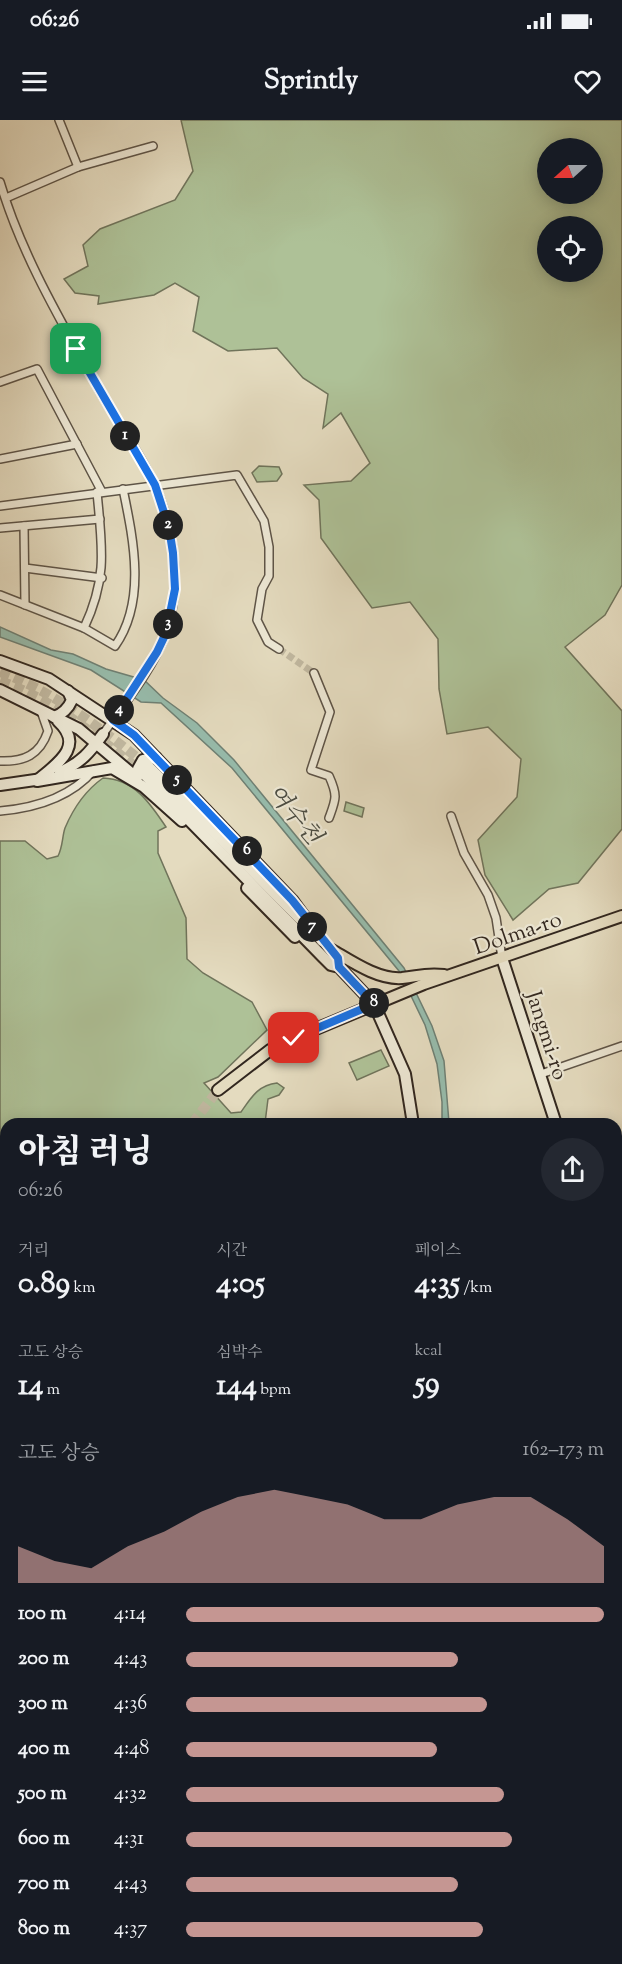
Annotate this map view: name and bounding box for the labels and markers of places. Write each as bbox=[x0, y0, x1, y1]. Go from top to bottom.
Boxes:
pin bbox=[50, 323, 101, 374]
pin: 1 bbox=[110, 421, 140, 451]
pin: 2 bbox=[153, 510, 183, 540]
pin: 3 bbox=[153, 609, 183, 639]
pin: 4 bbox=[104, 695, 134, 725]
pin: 5 bbox=[162, 765, 192, 795]
pin: 6 bbox=[232, 836, 262, 866]
pin: 7 bbox=[297, 912, 327, 942]
pin: 8 bbox=[359, 988, 389, 1018]
pin bbox=[268, 1012, 319, 1063]

